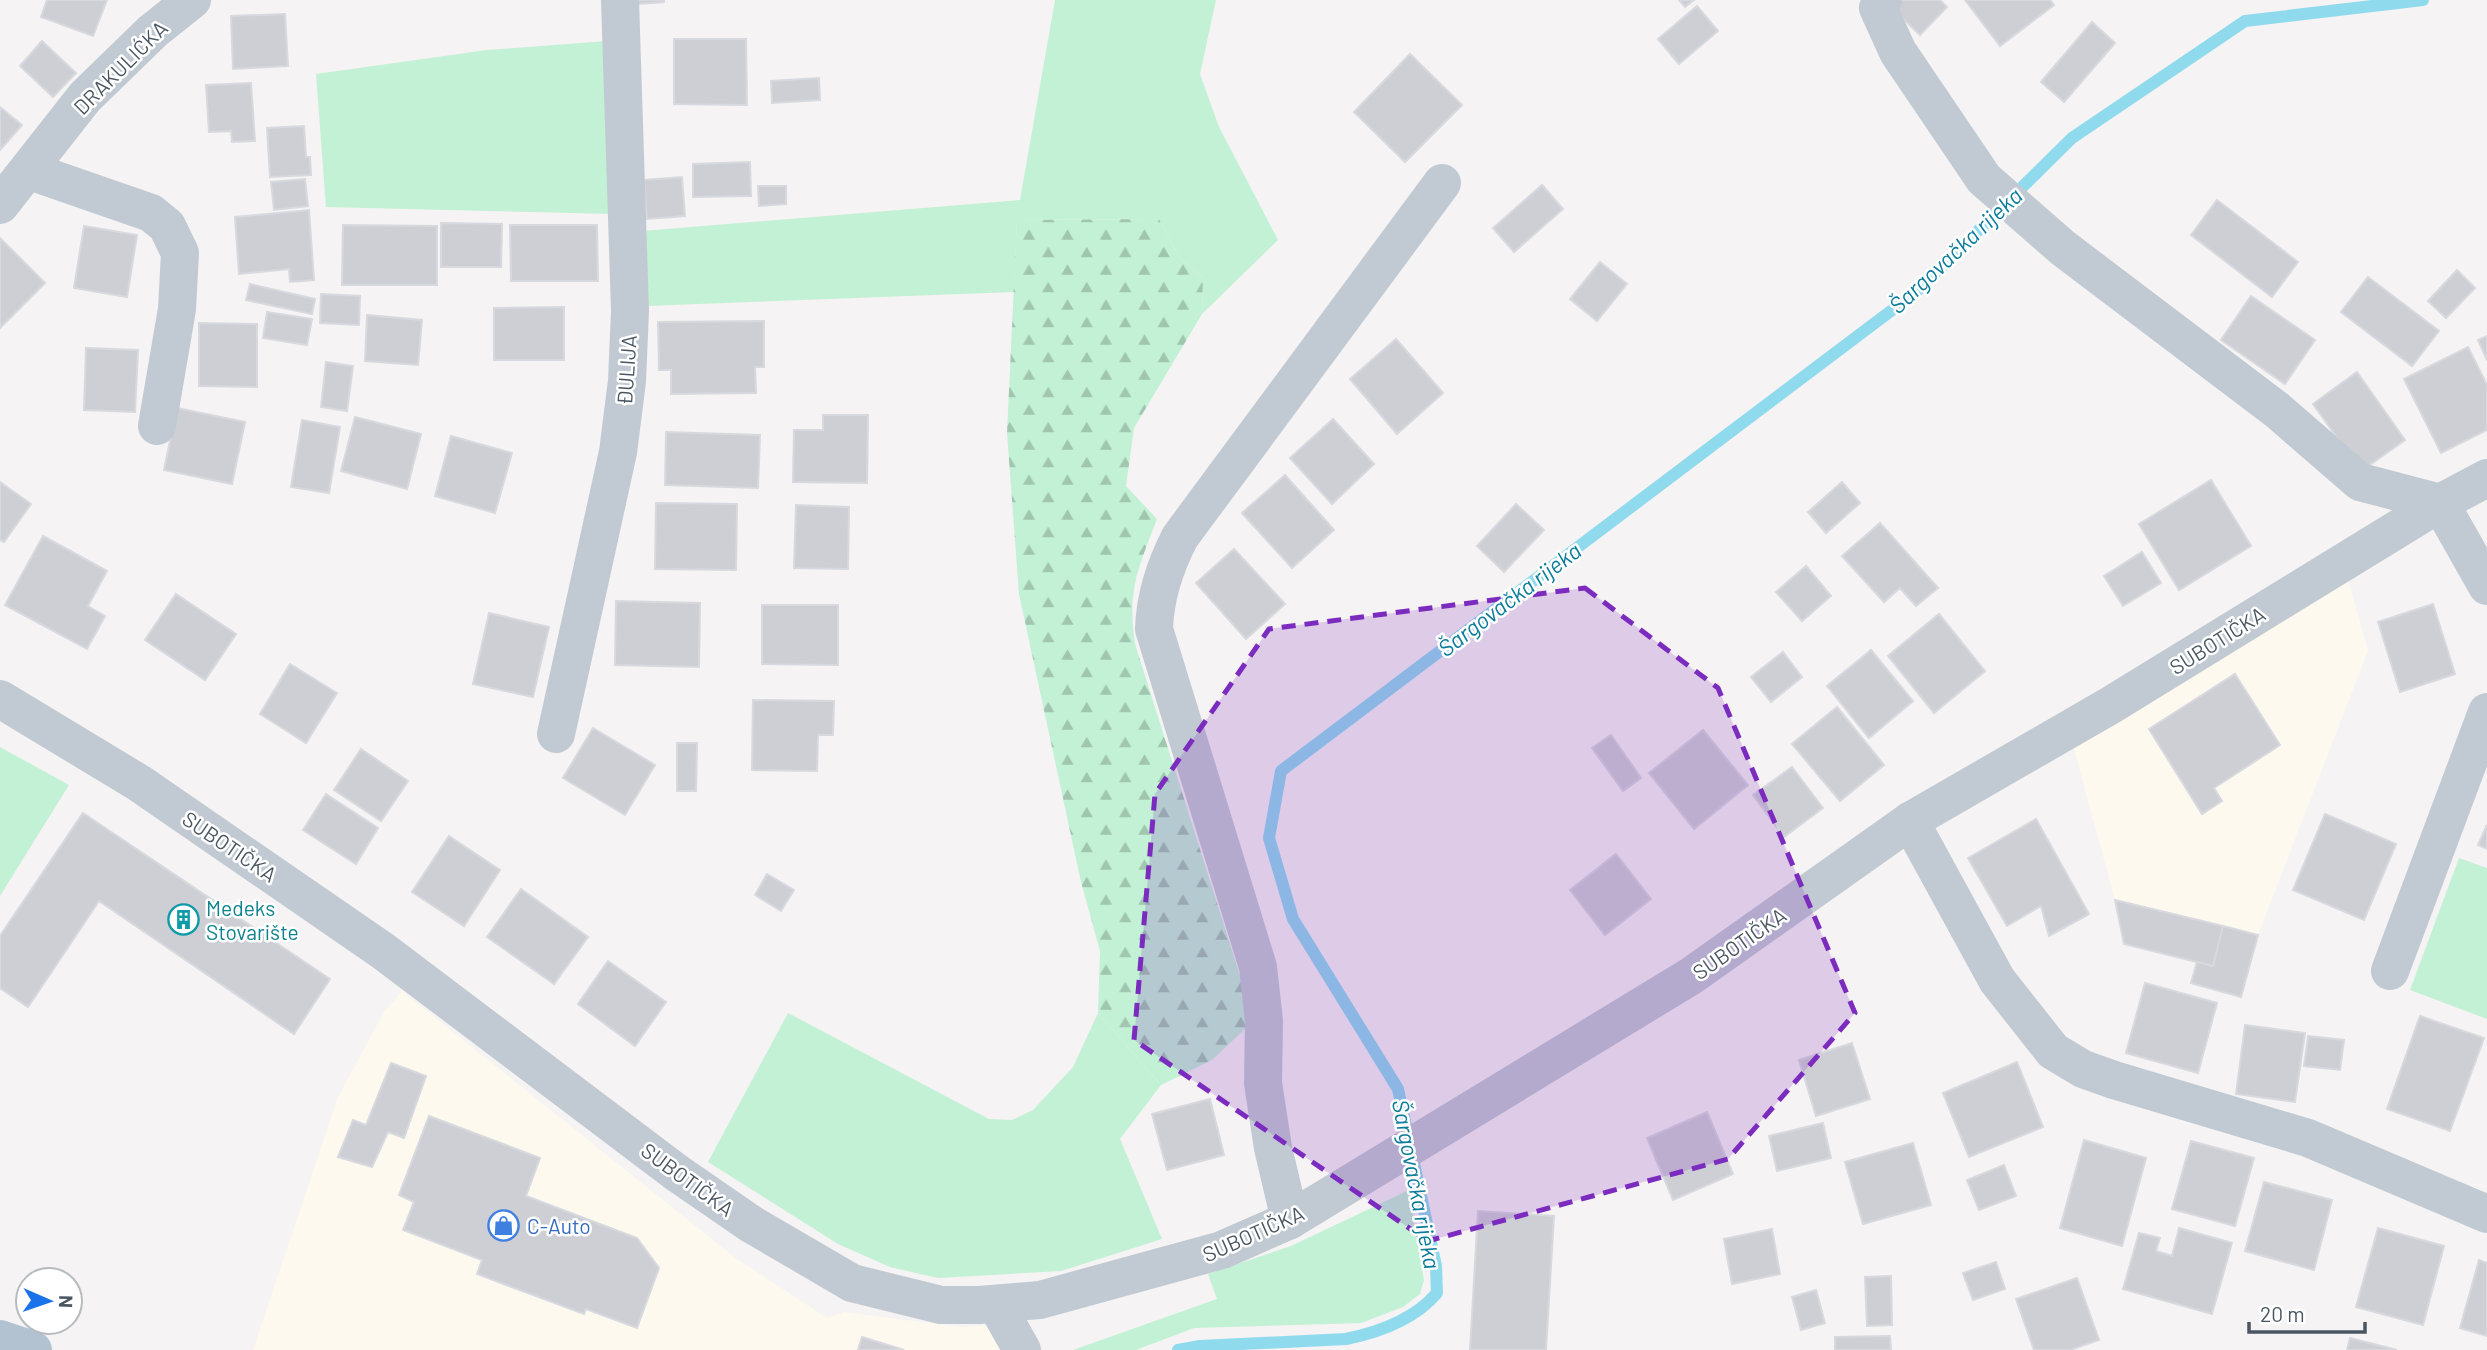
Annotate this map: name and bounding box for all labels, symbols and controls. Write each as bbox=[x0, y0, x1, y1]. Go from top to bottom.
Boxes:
street label: DRAKULIĆKA bbox=[68, 15, 172, 119]
water label: Šargovačka rijeka bbox=[1882, 181, 2028, 319]
street label: ĐULIJA bbox=[611, 334, 641, 406]
water label: Šargovačka rijeka bbox=[1432, 536, 1586, 662]
street label: SUBOTIČKA bbox=[2165, 601, 2270, 679]
street label: SUBOTIČKA bbox=[178, 805, 282, 887]
place label: Medeks Stovarište bbox=[206, 895, 299, 944]
building icon: Medeks Stovarište bbox=[166, 902, 200, 936]
street label: SUBOTIČKA bbox=[1688, 902, 1791, 984]
water label: Šargovačka rijeka bbox=[1387, 1097, 1447, 1271]
street label: SUBOTIČKA bbox=[637, 1137, 739, 1221]
street label: SUBOTIČKA bbox=[1199, 1199, 1308, 1266]
shop icon: C-Auto bbox=[487, 1208, 521, 1242]
place label: C-Auto bbox=[527, 1213, 591, 1238]
north arrow bbox=[14, 1266, 84, 1336]
scale bar bbox=[2249, 1290, 2364, 1334]
text: N bbox=[55, 1295, 78, 1308]
text: 20 m bbox=[2260, 1301, 2305, 1326]

